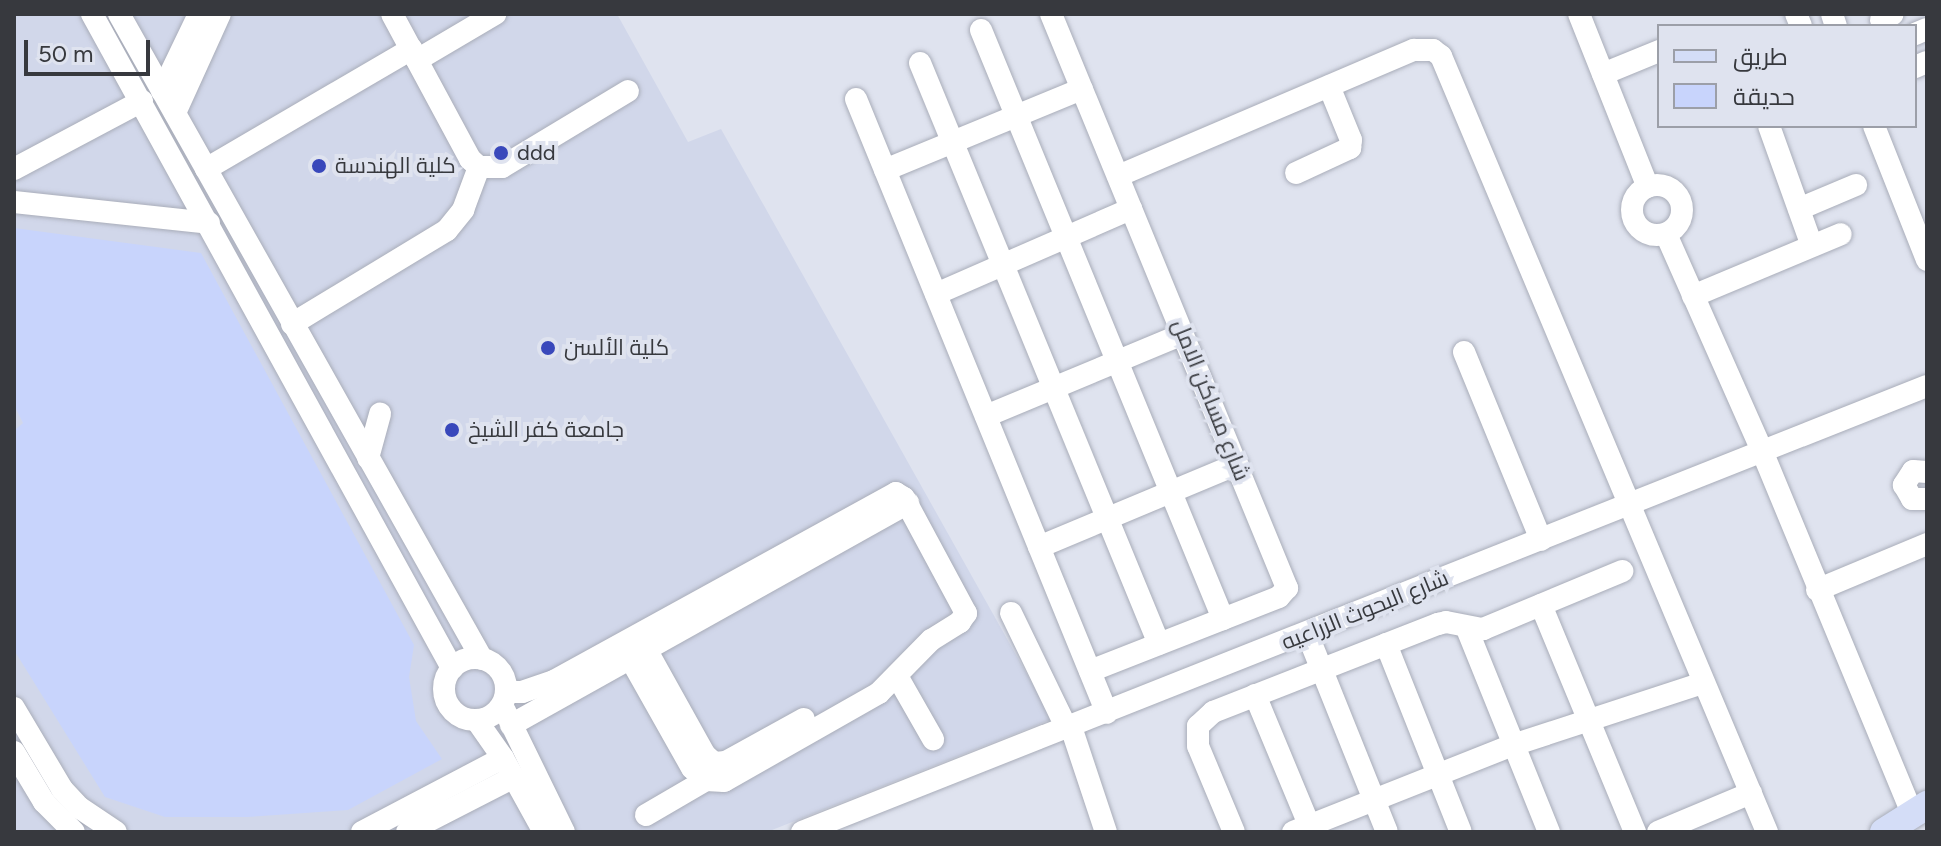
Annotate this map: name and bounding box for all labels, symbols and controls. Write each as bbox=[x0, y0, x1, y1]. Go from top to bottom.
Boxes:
scale bar bbox=[28, 24, 154, 74]
legend bbox=[1657, 24, 1917, 128]
text: 50 m bbox=[38, 39, 94, 68]
text: طريق bbox=[1733, 42, 1788, 71]
text: حديقة bbox=[1733, 82, 1795, 111]
place label: ddd bbox=[517, 140, 556, 166]
marker: ddd bbox=[492, 144, 510, 162]
place label: كلية الهندسة bbox=[335, 153, 456, 179]
marker: كلية الهندسة bbox=[310, 157, 328, 175]
street label: شارع مساكن الامل bbox=[1167, 315, 1255, 485]
place label: كلية الألسن bbox=[564, 335, 669, 361]
marker: كلية الألسن bbox=[539, 339, 557, 357]
place label: جامعة كفر الشيخ bbox=[468, 417, 624, 443]
marker: جامعة كفر الشيخ bbox=[443, 421, 461, 439]
street label: شارع البحوث الزراعيه bbox=[1278, 564, 1452, 656]

